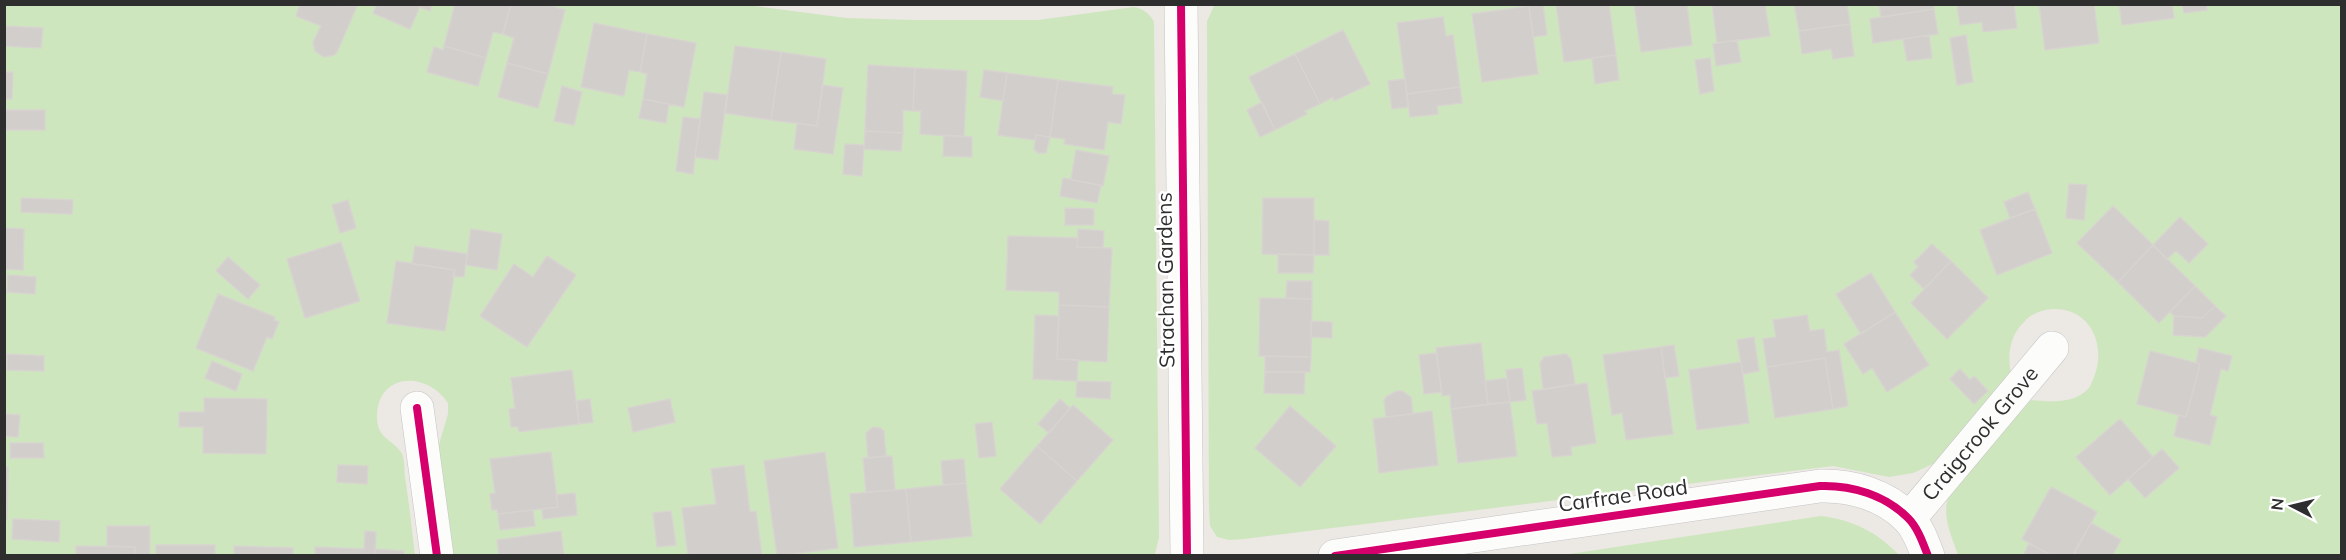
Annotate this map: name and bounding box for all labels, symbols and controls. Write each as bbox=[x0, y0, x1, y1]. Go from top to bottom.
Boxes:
street label: Strachan Gardens bbox=[1150, 192, 1180, 368]
street label: Craigcrook Grove bbox=[1916, 361, 2043, 506]
street label: Carfrae Road bbox=[1556, 473, 1689, 517]
north arrow bbox=[2262, 476, 2322, 536]
text: N bbox=[2266, 497, 2288, 511]

